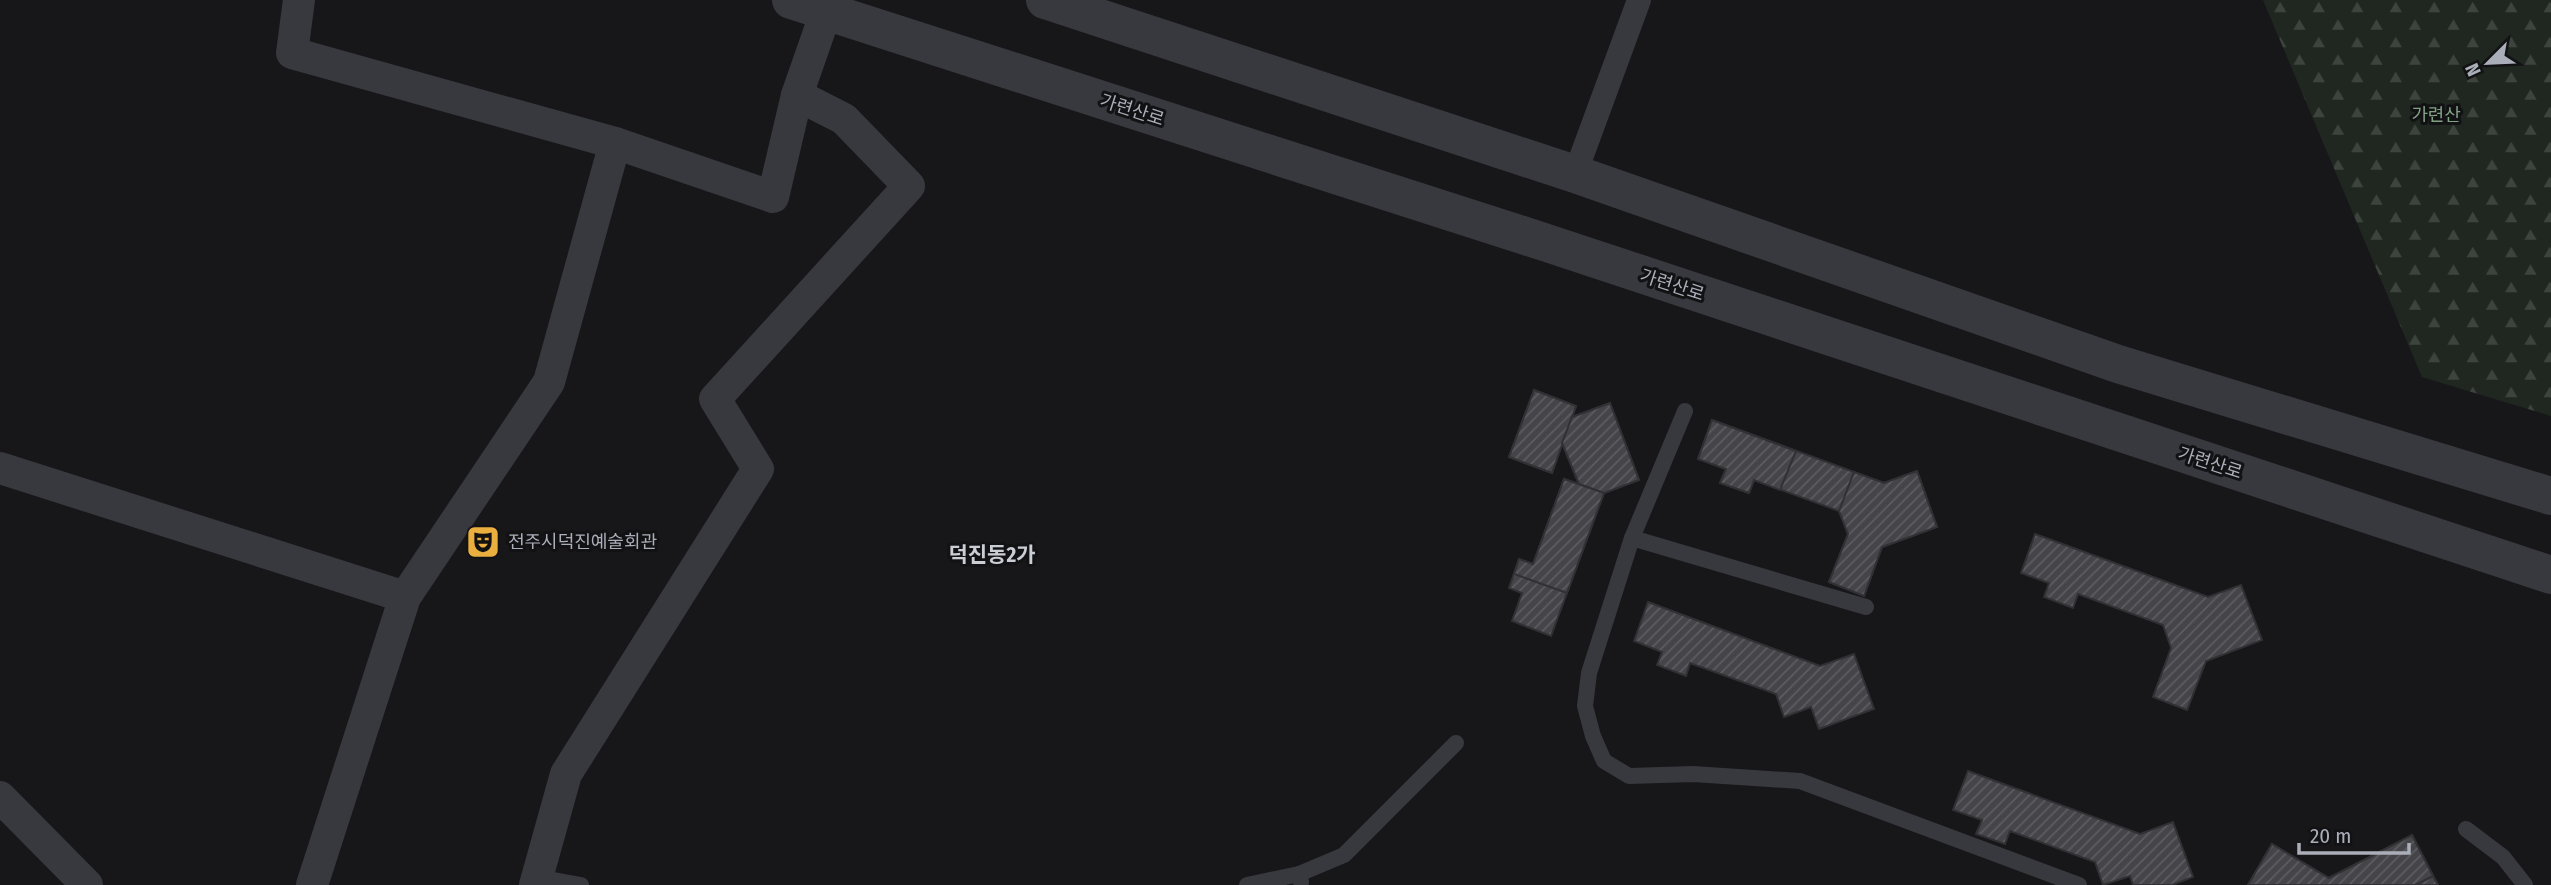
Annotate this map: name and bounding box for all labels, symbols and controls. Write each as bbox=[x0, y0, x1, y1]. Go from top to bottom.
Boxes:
north arrow bbox=[2453, 28, 2523, 98]
text: N bbox=[2460, 60, 2486, 80]
street label: 가련산로 bbox=[1097, 89, 1167, 131]
park label: 가련산 bbox=[2411, 104, 2461, 126]
street label: 가련산로 bbox=[1637, 264, 1707, 306]
street label: 가련산로 bbox=[2175, 442, 2245, 484]
theatre icon: 전주시덕진예술회관 bbox=[464, 523, 502, 561]
place label: 전주시덕진예술회관 bbox=[508, 531, 657, 553]
district label: 덕진동2가 bbox=[948, 542, 1036, 568]
scale bar bbox=[2299, 812, 2409, 856]
text: 20 m bbox=[2310, 823, 2351, 849]

